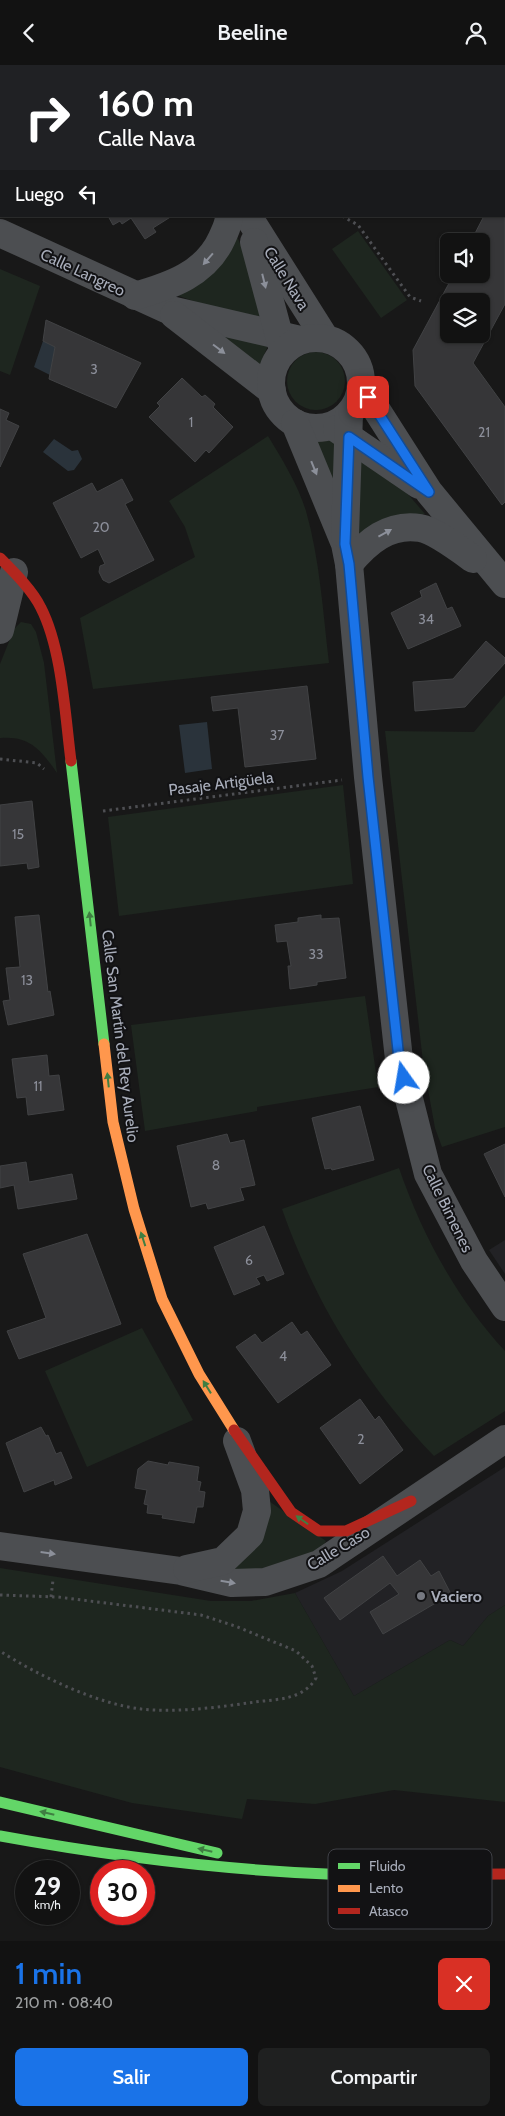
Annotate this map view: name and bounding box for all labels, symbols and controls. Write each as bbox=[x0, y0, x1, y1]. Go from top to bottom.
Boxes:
icon: back bbox=[15, 19, 43, 47]
text: Beeline bbox=[217, 19, 288, 46]
icon: person bbox=[462, 19, 490, 47]
text: 160 m bbox=[98, 82, 194, 125]
icon: right bbox=[15, 85, 80, 150]
text: Calle Nava bbox=[98, 125, 195, 152]
icon: left bbox=[74, 180, 102, 208]
text: Luego bbox=[15, 183, 64, 206]
map controls bbox=[440, 233, 490, 343]
button: sound bbox=[440, 233, 490, 283]
street label: Calle Nava bbox=[260, 243, 314, 314]
street label: Calle Langreo bbox=[37, 245, 128, 300]
one-way arrow bbox=[202, 252, 214, 264]
one-way arrow bbox=[261, 274, 269, 289]
button: layers bbox=[440, 293, 490, 343]
one-way arrow bbox=[212, 344, 226, 354]
house number: 3 bbox=[90, 360, 98, 378]
pin bbox=[347, 376, 389, 418]
icon: arrive bbox=[354, 383, 382, 411]
house number: 1 bbox=[189, 413, 193, 431]
house number: 21 bbox=[478, 423, 490, 441]
one-way arrow bbox=[311, 461, 318, 476]
house number: 20 bbox=[92, 518, 110, 536]
one-way arrow bbox=[378, 529, 393, 537]
house number: 34 bbox=[418, 610, 434, 628]
house number: 37 bbox=[270, 726, 284, 744]
street label: Pasaje Artigüela bbox=[167, 768, 275, 799]
house number: 15 bbox=[12, 825, 24, 843]
one-way arrow bbox=[86, 910, 94, 926]
street label: Calle San Martín del Rey Aurelio bbox=[98, 929, 143, 1144]
house number: 33 bbox=[308, 945, 324, 963]
house number: 13 bbox=[21, 971, 33, 989]
position arrow bbox=[377, 1051, 429, 1103]
one-way arrow bbox=[104, 1072, 112, 1088]
house number: 11 bbox=[33, 1077, 43, 1095]
house number: 8 bbox=[212, 1156, 220, 1174]
street label: Calle Bimenes bbox=[418, 1161, 477, 1256]
one-way arrow bbox=[139, 1231, 146, 1246]
house number: 6 bbox=[245, 1251, 253, 1269]
house number: 4 bbox=[279, 1347, 287, 1365]
one-way arrow bbox=[203, 1381, 212, 1394]
house number: 2 bbox=[357, 1430, 365, 1448]
one-way arrow bbox=[295, 1515, 309, 1525]
street label: Calle Caso bbox=[303, 1522, 373, 1575]
one-way arrow bbox=[41, 1549, 57, 1557]
one-way arrow bbox=[221, 1578, 237, 1586]
place label: Vaciero bbox=[431, 1587, 482, 1606]
marker: Vaciero bbox=[415, 1590, 427, 1602]
one-way arrow bbox=[39, 1809, 54, 1817]
one-way arrow bbox=[197, 1846, 213, 1854]
legend bbox=[328, 1849, 492, 1929]
text: Fluido bbox=[369, 1857, 406, 1875]
speed limit sign: 30 bbox=[90, 1860, 155, 1925]
text: 29 bbox=[34, 1871, 61, 1901]
text: Lento bbox=[369, 1879, 403, 1897]
text: km/h bbox=[34, 1897, 61, 1912]
text: Atasco bbox=[369, 1902, 409, 1920]
text: 1 min bbox=[15, 1955, 82, 1992]
button: close bbox=[438, 1958, 490, 2010]
text: 210 m · 08:40 bbox=[15, 1993, 113, 2012]
button: Salir bbox=[15, 2048, 248, 2106]
button: Compartir bbox=[258, 2048, 490, 2106]

